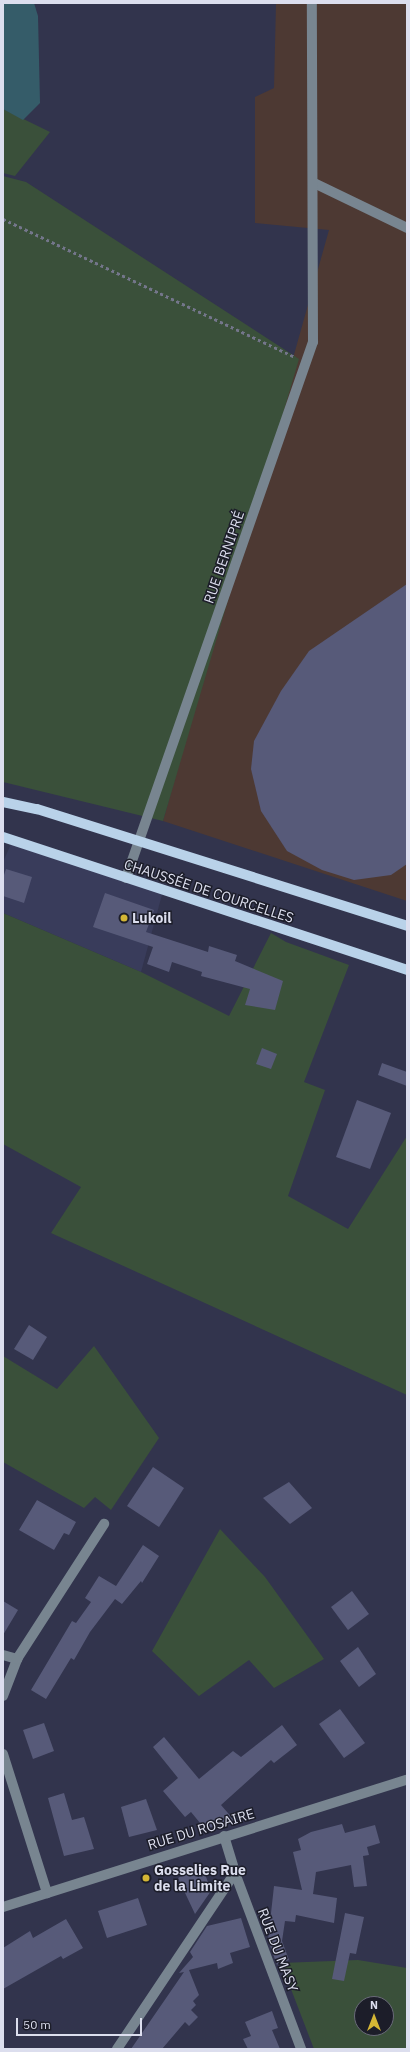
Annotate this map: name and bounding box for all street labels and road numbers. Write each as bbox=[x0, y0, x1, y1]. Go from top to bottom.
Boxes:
street label: RUE BERNIPRÉ bbox=[200, 508, 248, 606]
street label: CHAUSSÉE DE COURCELLES bbox=[122, 856, 296, 926]
street label: RUE DU ROSAIRE bbox=[146, 1805, 256, 1853]
street label: RUE DU MASY bbox=[254, 1906, 302, 1994]

